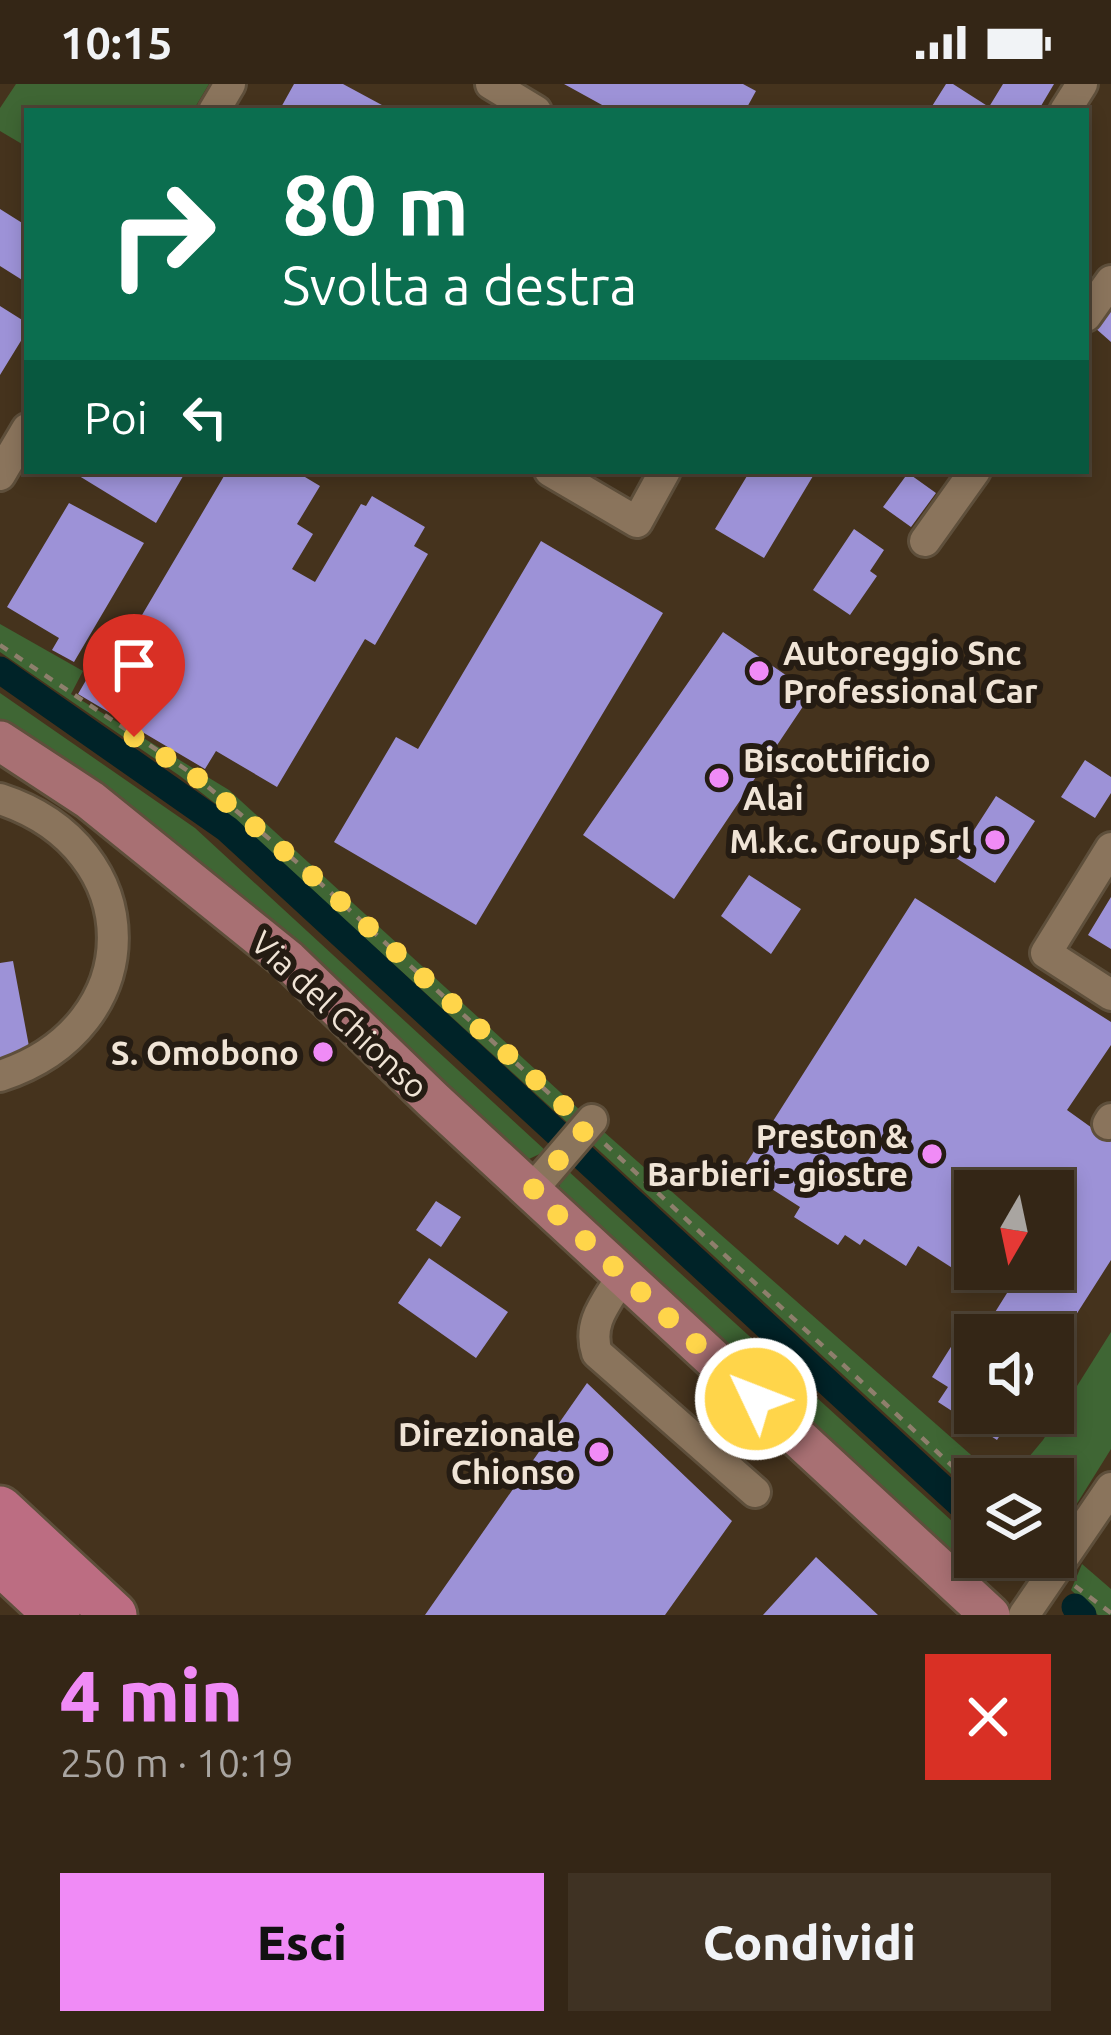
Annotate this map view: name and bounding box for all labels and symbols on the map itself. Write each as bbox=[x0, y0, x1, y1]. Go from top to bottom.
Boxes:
pin bbox=[83, 614, 185, 737]
place label: Autoreggio Snc Professional Car bbox=[783, 634, 1038, 709]
marker: Autoreggio Snc Professional Car bbox=[746, 658, 772, 684]
place label: Biscottificio Alai bbox=[743, 741, 931, 816]
marker: Biscottificio Alai bbox=[706, 765, 732, 791]
place label: M.k.c. Group Srl bbox=[729, 822, 971, 859]
marker: M.k.c. Group Srl bbox=[982, 827, 1008, 853]
street label: Via del Chionso bbox=[244, 923, 436, 1105]
place label: S. Omobono bbox=[111, 1034, 299, 1071]
marker: S. Omobono bbox=[310, 1039, 336, 1065]
place label: Preston & Barbieri - giostre bbox=[647, 1117, 908, 1192]
marker: Preston & Barbieri - giostre bbox=[919, 1141, 945, 1167]
north arrow bbox=[954, 1170, 1074, 1290]
position arrow bbox=[693, 1336, 819, 1462]
place label: Direzionale Chionso bbox=[398, 1415, 575, 1490]
marker: Direzionale Chionso bbox=[586, 1439, 612, 1465]

